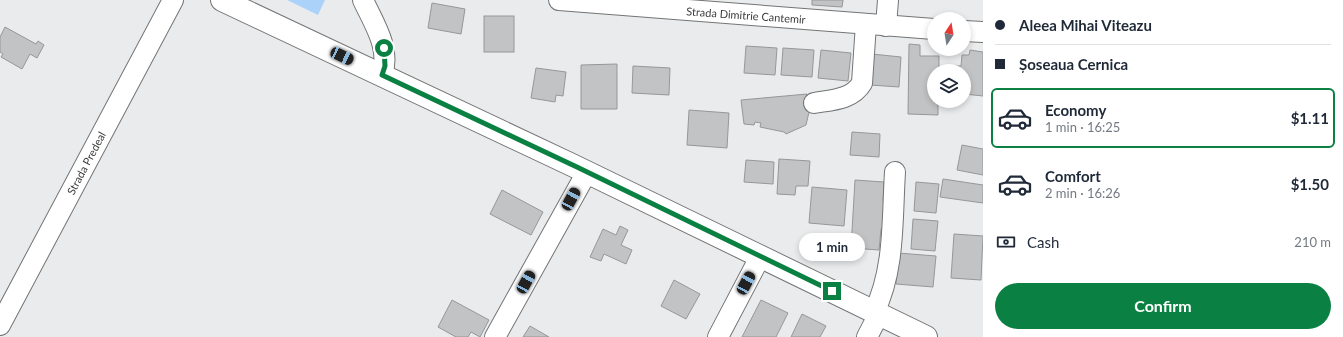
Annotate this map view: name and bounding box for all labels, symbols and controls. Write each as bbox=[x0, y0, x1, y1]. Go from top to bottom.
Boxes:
street label: Strada Dimitrie Cantemir bbox=[686, 4, 806, 26]
north arrow bbox=[927, 12, 971, 56]
map controls bbox=[927, 12, 971, 108]
text: Aleea Mihai Viteazu bbox=[1019, 16, 1152, 34]
route start bbox=[375, 39, 393, 57]
car bbox=[329, 45, 355, 67]
text: Șoseaua Cernica bbox=[1019, 55, 1128, 73]
button: layers bbox=[927, 64, 971, 108]
icon: car bbox=[997, 100, 1033, 136]
text: Economy bbox=[1045, 101, 1106, 119]
text: $1.11 bbox=[1291, 109, 1329, 127]
text: 1 min · 16:25 bbox=[1045, 119, 1120, 135]
street label: Strada Predeal bbox=[64, 129, 108, 197]
icon: car bbox=[997, 166, 1033, 202]
text: Comfort bbox=[1045, 167, 1101, 185]
text: $1.50 bbox=[1291, 175, 1329, 193]
text: 2 min · 16:26 bbox=[1045, 185, 1120, 201]
car bbox=[560, 186, 582, 212]
icon: cash bbox=[995, 231, 1017, 253]
callout: 1 min bbox=[799, 233, 865, 261]
text: Cash bbox=[1027, 233, 1059, 251]
text: 210 m bbox=[1294, 234, 1331, 250]
text: 1 min bbox=[816, 239, 848, 255]
car bbox=[515, 269, 537, 295]
car bbox=[735, 270, 757, 296]
route end bbox=[823, 282, 841, 300]
button: Confirm bbox=[995, 283, 1331, 329]

